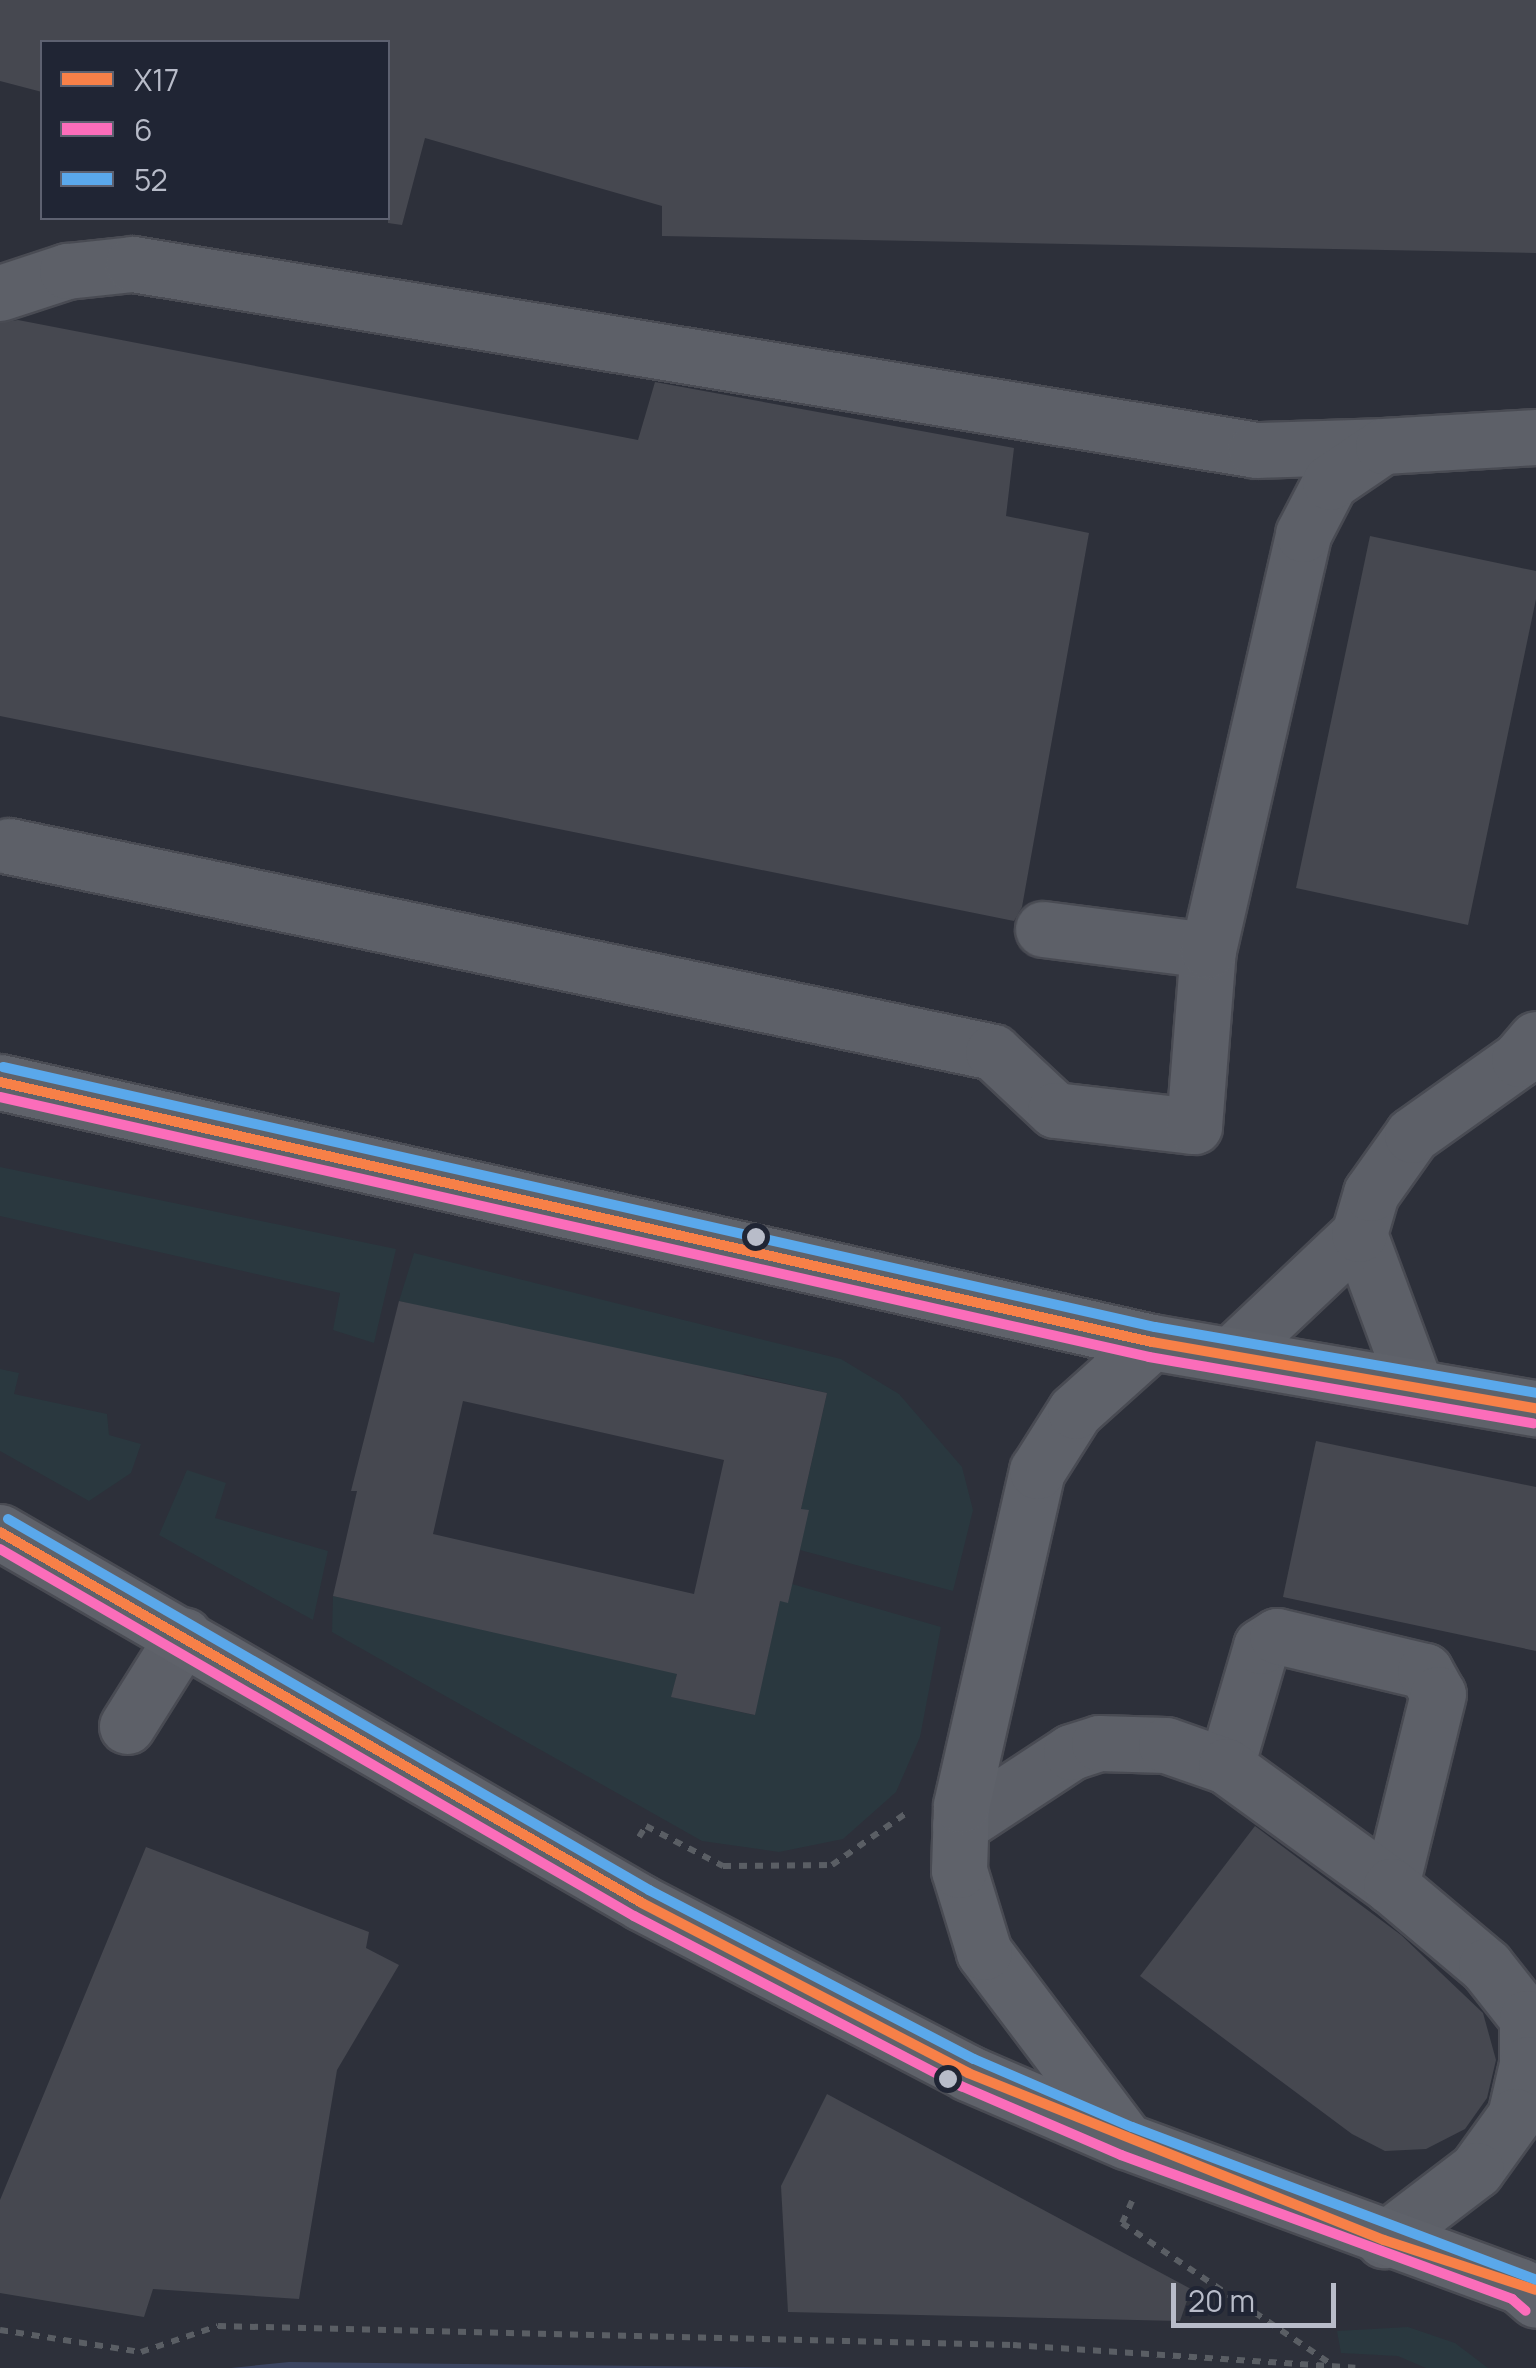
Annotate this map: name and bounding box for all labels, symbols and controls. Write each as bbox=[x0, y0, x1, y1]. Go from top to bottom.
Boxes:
legend bbox=[40, 40, 390, 220]
text: X17 bbox=[134, 59, 179, 100]
text: 6 bbox=[134, 109, 153, 150]
text: 52 bbox=[134, 159, 168, 200]
unlabelled marker bbox=[746, 1227, 766, 1247]
unlabelled marker bbox=[938, 2069, 958, 2089]
scale bar bbox=[1176, 2263, 1341, 2325]
text: 20 m bbox=[1188, 2280, 1255, 2321]

